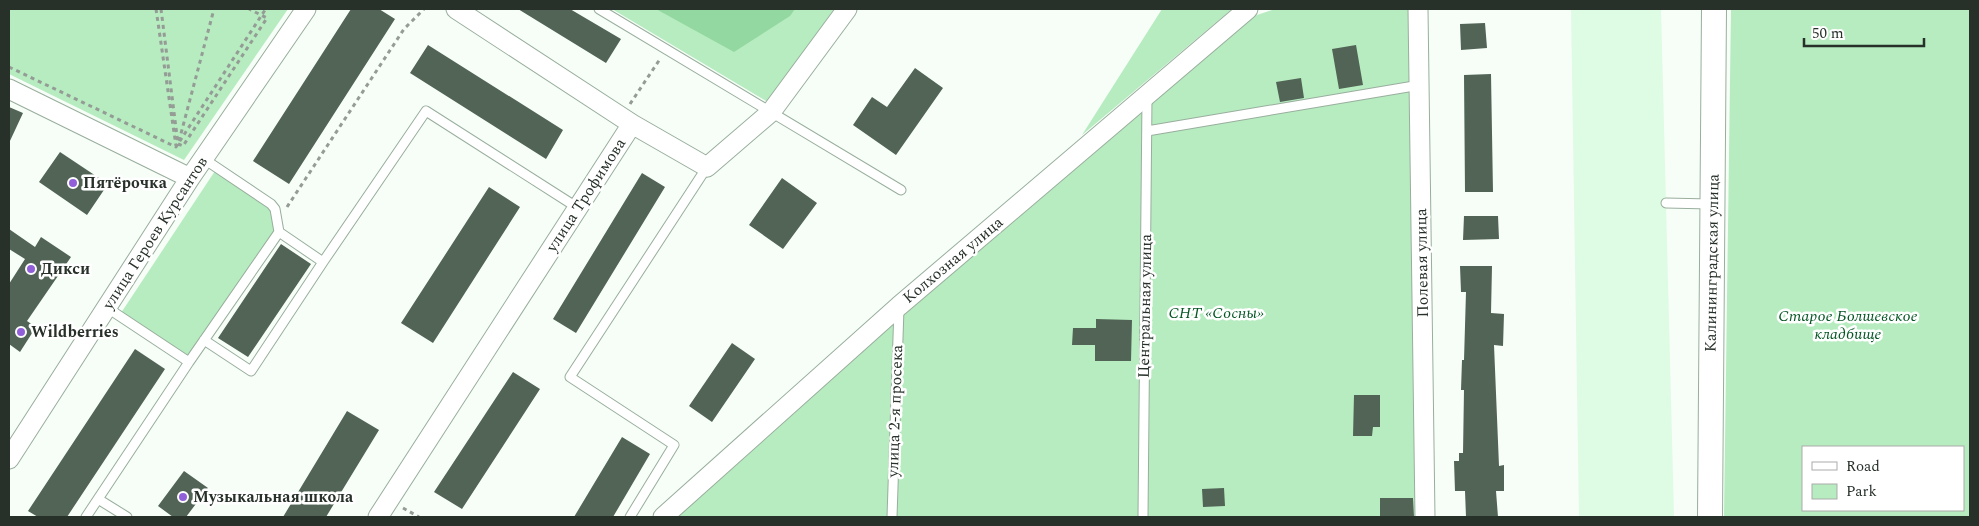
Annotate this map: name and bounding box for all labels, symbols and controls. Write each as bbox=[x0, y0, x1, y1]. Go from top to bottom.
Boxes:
scale bar bbox=[1804, 15, 1924, 47]
text: 50 m bbox=[1812, 22, 1844, 45]
street label: улица Трофимова bbox=[540, 133, 632, 258]
street label: улица Героев Курсантов bbox=[96, 152, 214, 315]
place label: Пятёрочка bbox=[83, 171, 168, 195]
street label: Калининградская улица bbox=[1698, 173, 1726, 352]
marker: Пятёрочка bbox=[67, 177, 79, 189]
street label: Полевая улица bbox=[1409, 208, 1435, 318]
street label: Колхозная улица bbox=[897, 211, 1009, 309]
street label: Центральная улица bbox=[1132, 234, 1158, 378]
place label: Дикси bbox=[41, 257, 90, 281]
marker: Дикси bbox=[25, 263, 37, 275]
park label: СНТ «Сосны» bbox=[1168, 301, 1264, 325]
park label: Старое Болшевское кладбище bbox=[1778, 304, 1918, 346]
place label: Wildberries bbox=[31, 320, 119, 344]
marker: Wildberries bbox=[15, 326, 27, 338]
street label: улица 2-я просека bbox=[881, 344, 909, 479]
legend bbox=[1802, 446, 1964, 511]
text: Road bbox=[1846, 455, 1880, 478]
text: Park bbox=[1846, 480, 1877, 503]
place label: Музыкальная школа bbox=[193, 485, 354, 509]
marker: Музыкальная школа bbox=[177, 491, 189, 503]

